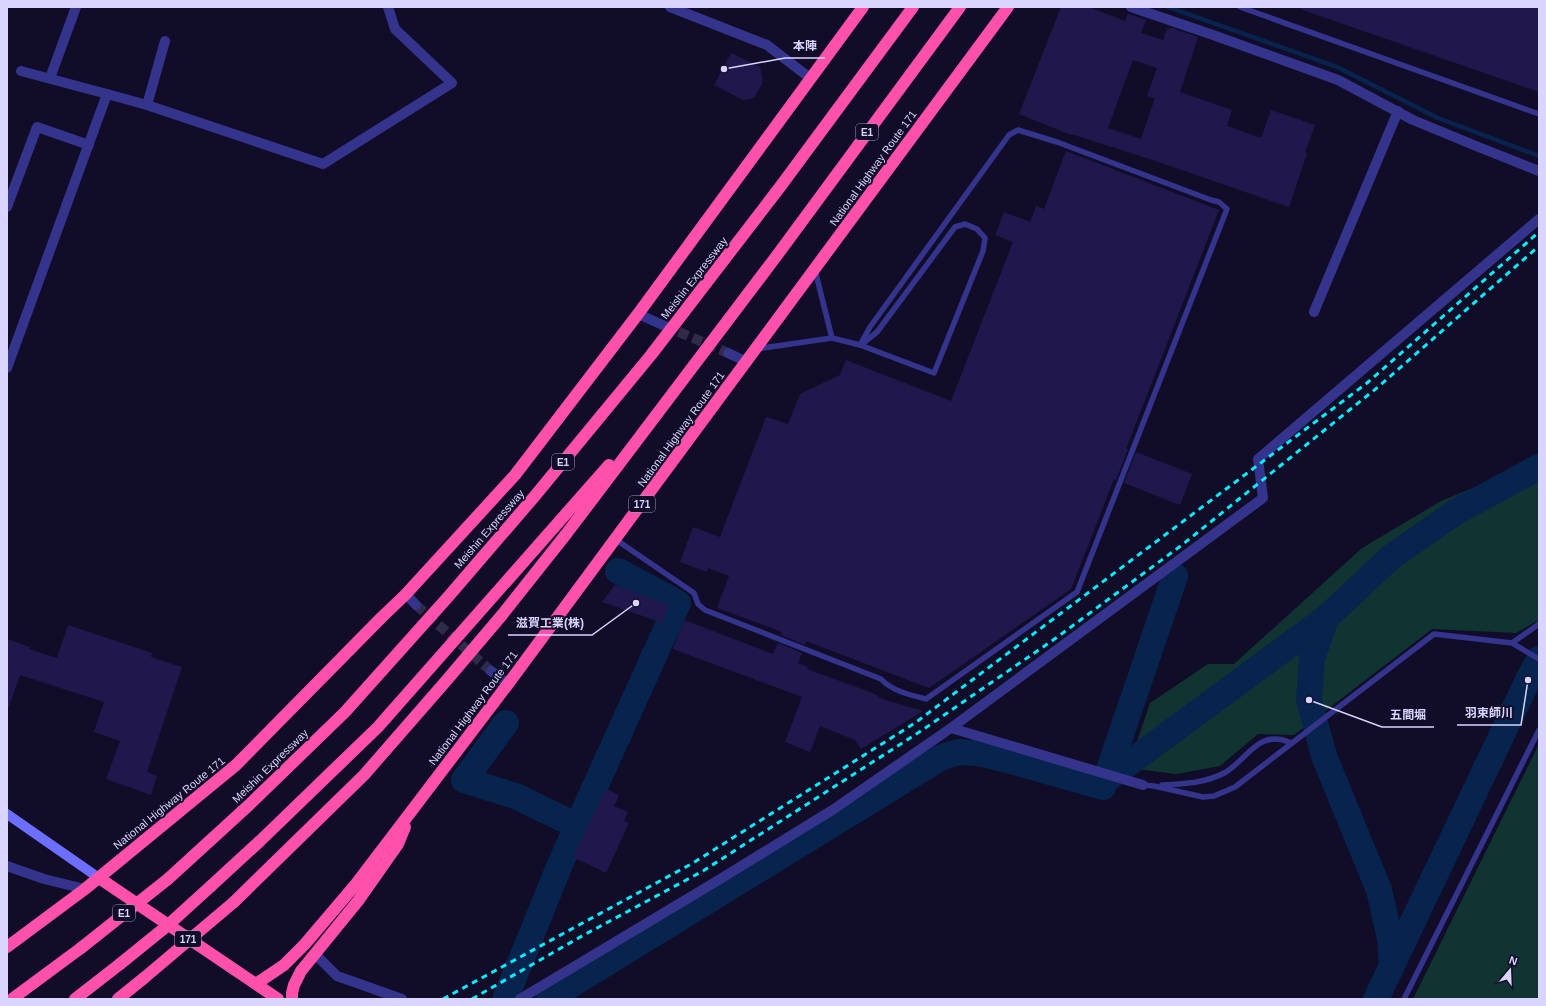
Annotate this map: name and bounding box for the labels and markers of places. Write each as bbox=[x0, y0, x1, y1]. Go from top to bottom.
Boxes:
callout: 本陣 bbox=[785, 34, 825, 58]
callout: 滋賀工業(株) bbox=[508, 611, 592, 635]
callout: 羽束師川 bbox=[1457, 701, 1521, 725]
callout: 五間堀 bbox=[1382, 703, 1434, 727]

